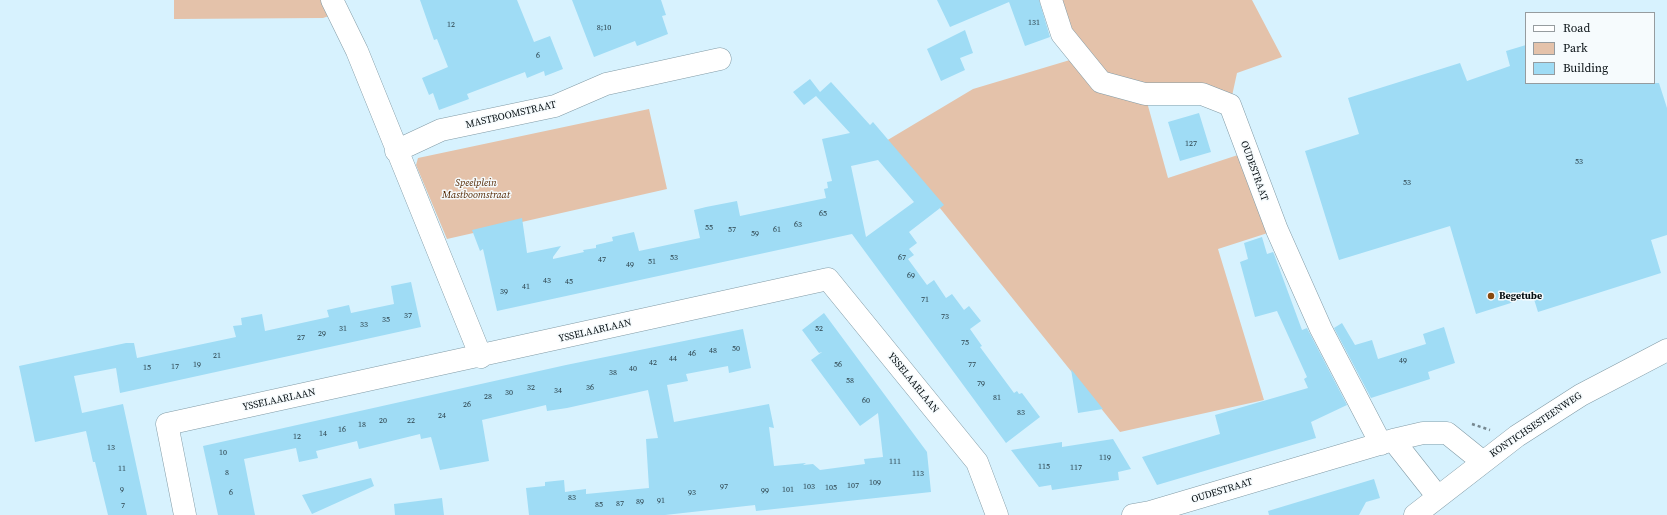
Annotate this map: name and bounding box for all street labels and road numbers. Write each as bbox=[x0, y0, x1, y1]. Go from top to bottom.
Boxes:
street label: MASTBOOMSTRAAT bbox=[465, 99, 557, 131]
street label: OUDESTRAAT bbox=[1238, 139, 1270, 203]
street label: YSSELAARLAAN bbox=[557, 317, 633, 345]
street label: YSSELAARLAAN bbox=[885, 350, 941, 416]
street label: YSSELAARLAAN bbox=[241, 386, 317, 414]
street label: KONTICHSESTEENWEG bbox=[1488, 390, 1584, 460]
street label: OUDESTRAAT bbox=[1190, 476, 1254, 506]

